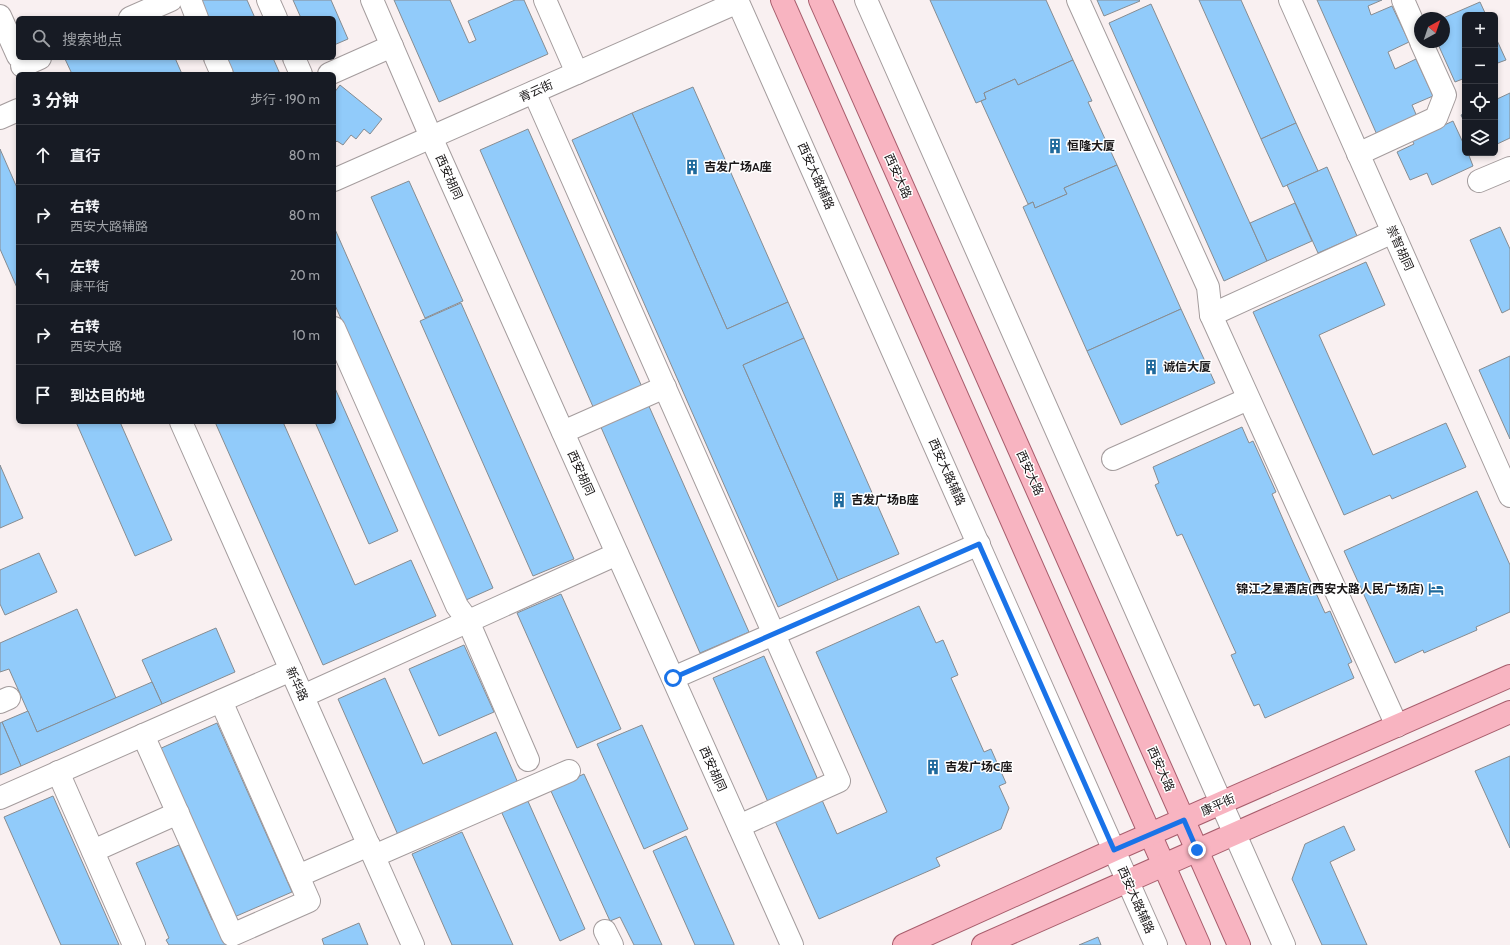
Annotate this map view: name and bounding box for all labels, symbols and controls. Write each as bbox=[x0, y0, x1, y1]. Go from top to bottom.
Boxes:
north arrow bbox=[1414, 12, 1450, 48]
map controls bbox=[1462, 12, 1498, 156]
button: + bbox=[1462, 12, 1498, 48]
search box bbox=[16, 16, 336, 60]
icon: search bbox=[30, 27, 52, 49]
text: 搜索地点 bbox=[62, 31, 122, 49]
button: − bbox=[1462, 48, 1498, 84]
street label: 青云街 bbox=[516, 76, 555, 105]
button: locate bbox=[1462, 84, 1498, 120]
text: 3 分钟 bbox=[32, 90, 79, 110]
text: 步行 · 190 m bbox=[250, 91, 320, 107]
button: layers bbox=[1462, 120, 1498, 156]
building icon: 恒隆大厦 bbox=[1046, 137, 1064, 155]
place label: 恒隆大厦 bbox=[1067, 138, 1115, 153]
street label: 西安大路辅路 bbox=[795, 140, 838, 212]
icon: ahead bbox=[32, 144, 54, 166]
text: 直行 bbox=[70, 147, 100, 165]
text: 80 m bbox=[289, 147, 320, 163]
street label: 西安大路 bbox=[882, 151, 915, 201]
street label: 西安胡同 bbox=[433, 152, 466, 202]
building icon: 吉发广场A座 bbox=[683, 158, 701, 176]
place label: 吉发广场A座 bbox=[704, 159, 772, 174]
text: 右转 bbox=[70, 198, 100, 216]
icon: right bbox=[32, 204, 54, 226]
text: 80 m bbox=[289, 207, 320, 223]
text: 西安大路辅路 bbox=[70, 218, 148, 234]
street label: 崇智胡同 bbox=[1384, 223, 1417, 273]
text: 左转 bbox=[70, 258, 100, 276]
icon: left bbox=[32, 264, 54, 286]
text: 20 m bbox=[290, 267, 320, 283]
text: 康平街 bbox=[70, 278, 109, 294]
text: 右转 bbox=[70, 318, 100, 336]
icon: right bbox=[32, 324, 54, 346]
text: 10 m bbox=[292, 327, 320, 343]
text: 西安大路 bbox=[70, 338, 122, 354]
building icon: 诚信大厦 bbox=[1142, 358, 1160, 376]
place label: 诚信大厦 bbox=[1163, 359, 1211, 374]
icon: arrive bbox=[32, 384, 54, 406]
text: 到达目的地 bbox=[70, 387, 145, 405]
street label: 西安大路辅路 bbox=[926, 436, 969, 508]
street label: 西安胡同 bbox=[565, 448, 598, 498]
street label: 西安大路 bbox=[1014, 448, 1047, 498]
building icon: 吉发广场B座 bbox=[830, 491, 848, 509]
place label: 吉发广场B座 bbox=[851, 492, 919, 507]
hotel icon: 锦江之星酒店(西安大路人民广场店) bbox=[1427, 580, 1445, 598]
place label: 锦江之星酒店(西安大路人民广场店) bbox=[1236, 581, 1424, 596]
street label: 新华路 bbox=[283, 664, 312, 703]
route start bbox=[664, 669, 682, 687]
street label: 西安胡同 bbox=[697, 744, 730, 794]
street label: 西安大路 bbox=[1145, 744, 1178, 794]
building icon: 吉发广场C座 bbox=[924, 758, 942, 776]
place label: 吉发广场C座 bbox=[945, 759, 1012, 774]
street label: 康平街 bbox=[1198, 790, 1237, 819]
route end bbox=[1188, 841, 1206, 859]
street label: 西安大路辅路 bbox=[1115, 864, 1158, 936]

